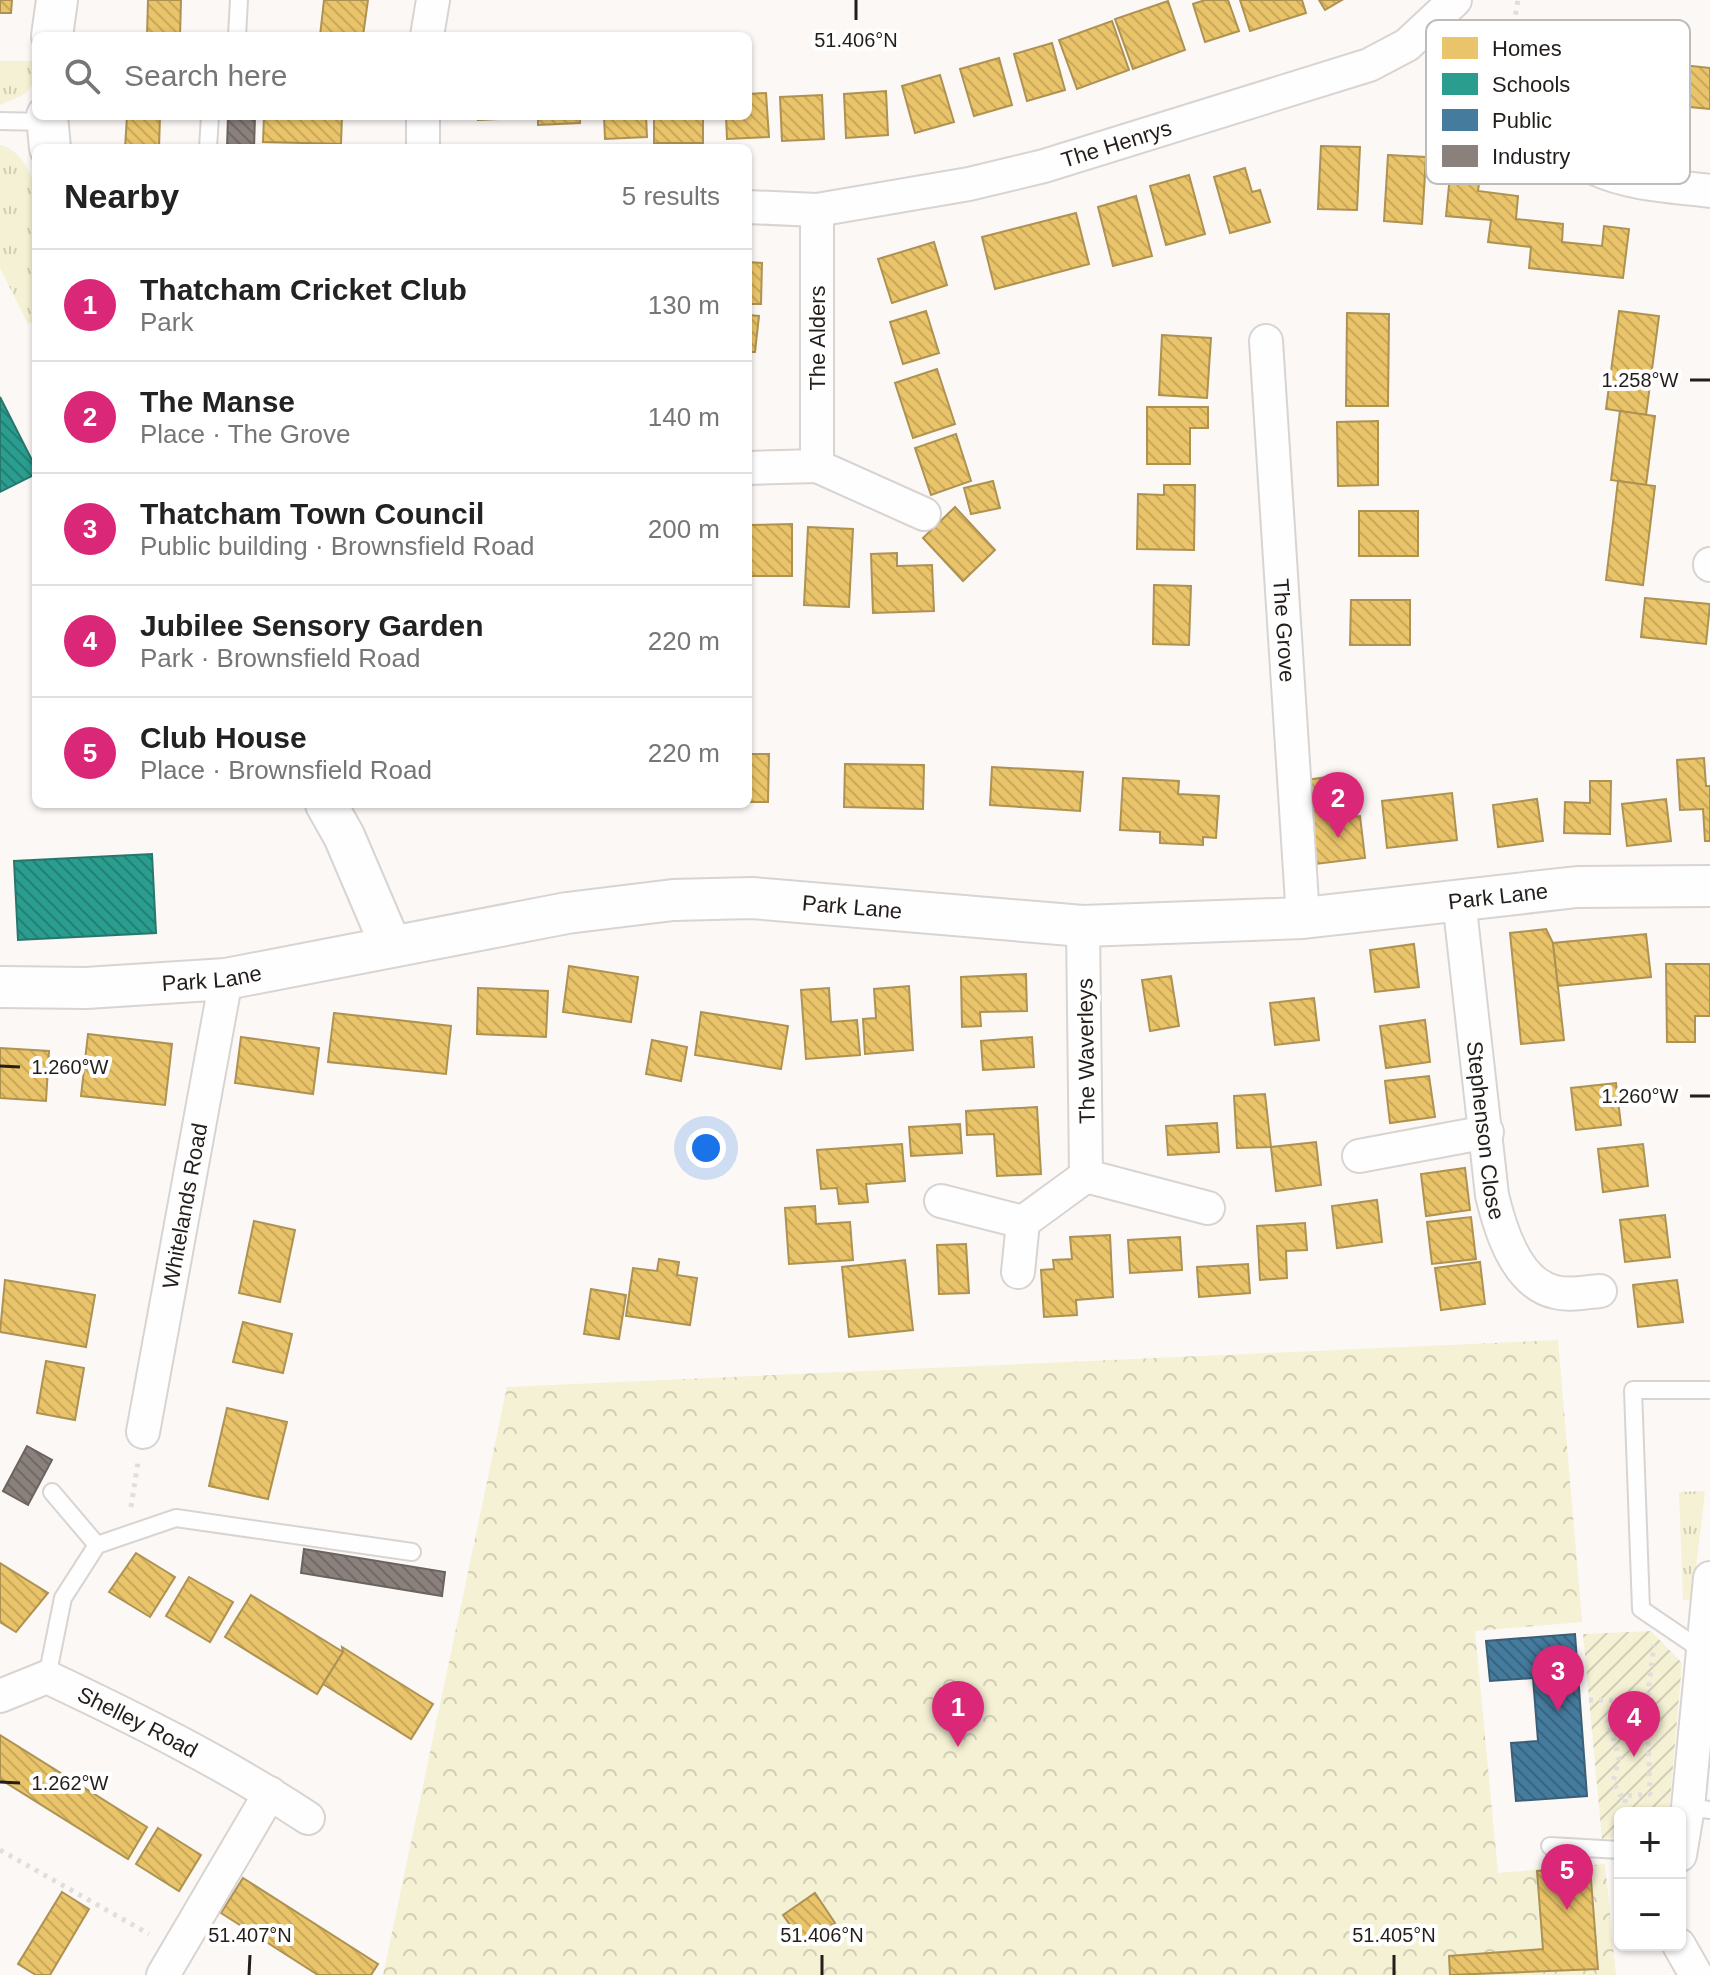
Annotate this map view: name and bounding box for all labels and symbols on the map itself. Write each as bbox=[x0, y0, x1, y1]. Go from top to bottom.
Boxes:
legend bbox=[1426, 20, 1690, 184]
text: 51.406°N bbox=[814, 29, 898, 51]
text: Homes bbox=[1492, 36, 1562, 61]
text: Schools bbox=[1492, 72, 1570, 97]
text: Public bbox=[1492, 108, 1552, 133]
street label: The Henrys bbox=[1058, 115, 1174, 172]
text: Industry bbox=[1492, 144, 1570, 169]
street label: The Alders bbox=[805, 285, 830, 391]
text: 1.258°W bbox=[1602, 369, 1679, 391]
street label: The Grove bbox=[1269, 578, 1300, 683]
pin: 2 bbox=[1312, 772, 1364, 838]
street label: Park Lane bbox=[1447, 878, 1549, 914]
street label: Park Lane bbox=[801, 890, 903, 923]
street label: Park Lane bbox=[161, 960, 264, 996]
street label: The Waverleys bbox=[1072, 978, 1100, 1124]
street label: Stephenson Close bbox=[1462, 1040, 1510, 1223]
text: 1.260°W bbox=[32, 1056, 109, 1078]
text: 1.260°W bbox=[1602, 1085, 1679, 1107]
street label: Whitelands Road bbox=[157, 1121, 212, 1290]
your location bbox=[686, 1128, 726, 1168]
pin: 3 bbox=[1532, 1645, 1584, 1711]
street label: Shelley Road bbox=[74, 1681, 202, 1763]
pin: 1 bbox=[932, 1681, 984, 1747]
pin: 4 bbox=[1608, 1691, 1660, 1757]
text: 1.262°W bbox=[32, 1772, 109, 1794]
pin: 5 bbox=[1541, 1844, 1593, 1910]
text: 51.407°N bbox=[208, 1924, 292, 1946]
text: 51.406°N bbox=[780, 1924, 864, 1946]
text: 51.405°N bbox=[1352, 1924, 1436, 1946]

